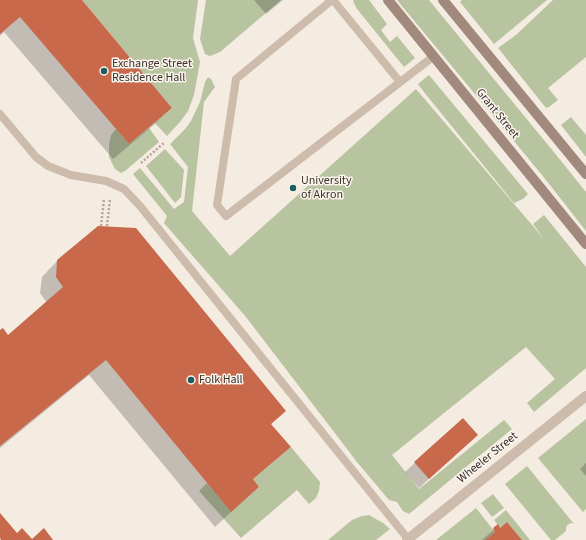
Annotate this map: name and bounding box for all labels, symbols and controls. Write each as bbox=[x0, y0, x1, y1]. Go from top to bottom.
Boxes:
place label: Exchange Street Residence Hall bbox=[112, 57, 192, 85]
marker: Exchange Street Residence Hall bbox=[99, 66, 109, 76]
street label: Grant Street bbox=[472, 86, 522, 142]
place label: University of Akron bbox=[301, 174, 352, 202]
marker: University of Akron bbox=[288, 183, 298, 193]
place label: Folk Hall bbox=[199, 373, 243, 387]
marker: Folk Hall bbox=[186, 375, 196, 385]
street label: Wheeler Street bbox=[455, 429, 521, 487]

